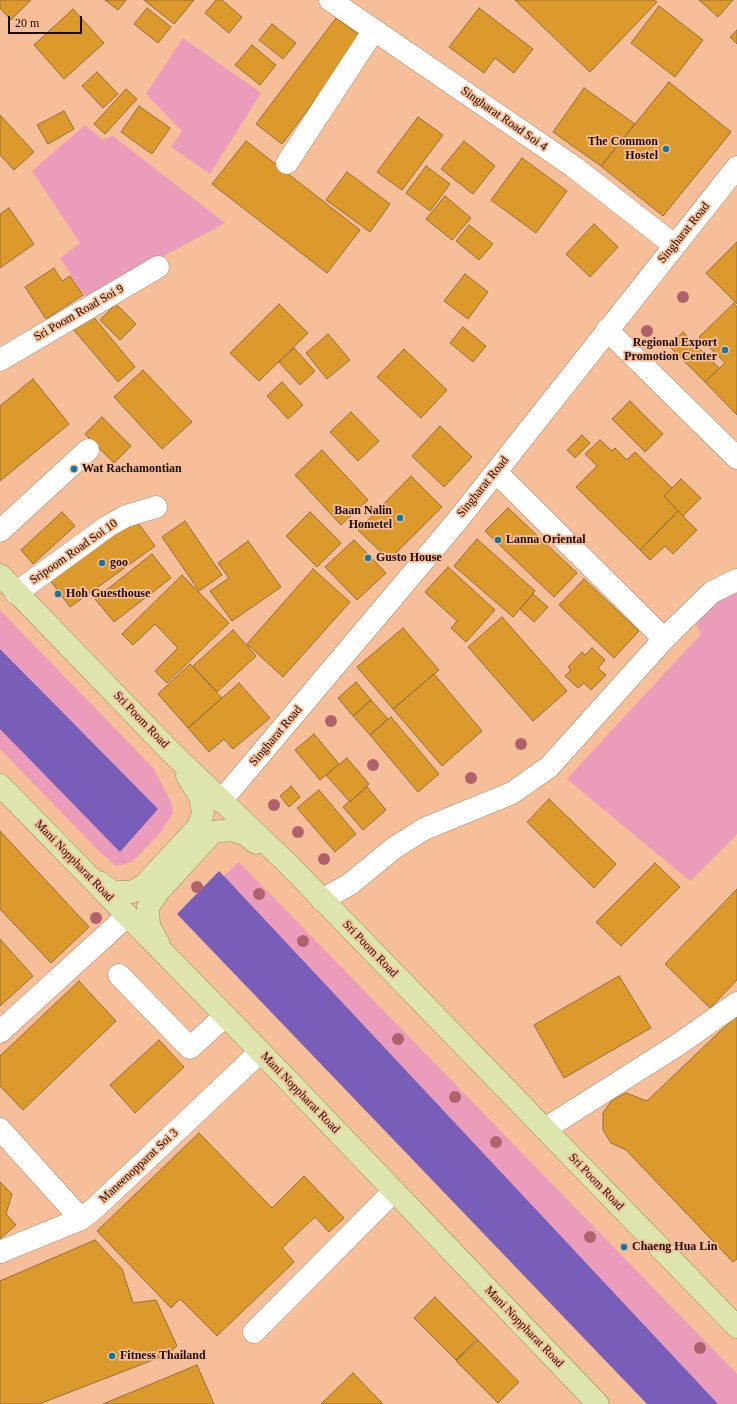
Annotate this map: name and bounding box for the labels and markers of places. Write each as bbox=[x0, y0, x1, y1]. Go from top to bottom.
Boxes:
place label: The Common Hostel bbox=[588, 135, 658, 163]
marker: The Common Hostel bbox=[661, 144, 671, 154]
place label: Regional Export Promotion Center bbox=[624, 336, 717, 364]
marker: Regional Export Promotion Center bbox=[720, 345, 730, 355]
place label: Wat Rachamontian bbox=[82, 462, 182, 476]
marker: Wat Rachamontian bbox=[69, 464, 79, 474]
place label: Baan Nalin Hometel bbox=[334, 504, 392, 532]
marker: Baan Nalin Hometel bbox=[395, 513, 405, 523]
place label: Lanna Oriental bbox=[506, 533, 586, 547]
marker: Lanna Oriental bbox=[493, 535, 503, 545]
place label: Gusto House bbox=[376, 551, 442, 565]
marker: Gusto House bbox=[363, 553, 373, 563]
place label: goo bbox=[110, 556, 128, 570]
marker: goo bbox=[97, 558, 107, 568]
place label: Hoh Guesthouse bbox=[66, 587, 150, 601]
marker: Hoh Guesthouse bbox=[53, 589, 63, 599]
place label: Chaeng Hua Lin bbox=[632, 1240, 717, 1254]
marker: Chaeng Hua Lin bbox=[619, 1242, 629, 1252]
place label: Fitness Thailand bbox=[120, 1349, 206, 1363]
marker: Fitness Thailand bbox=[107, 1351, 117, 1361]

